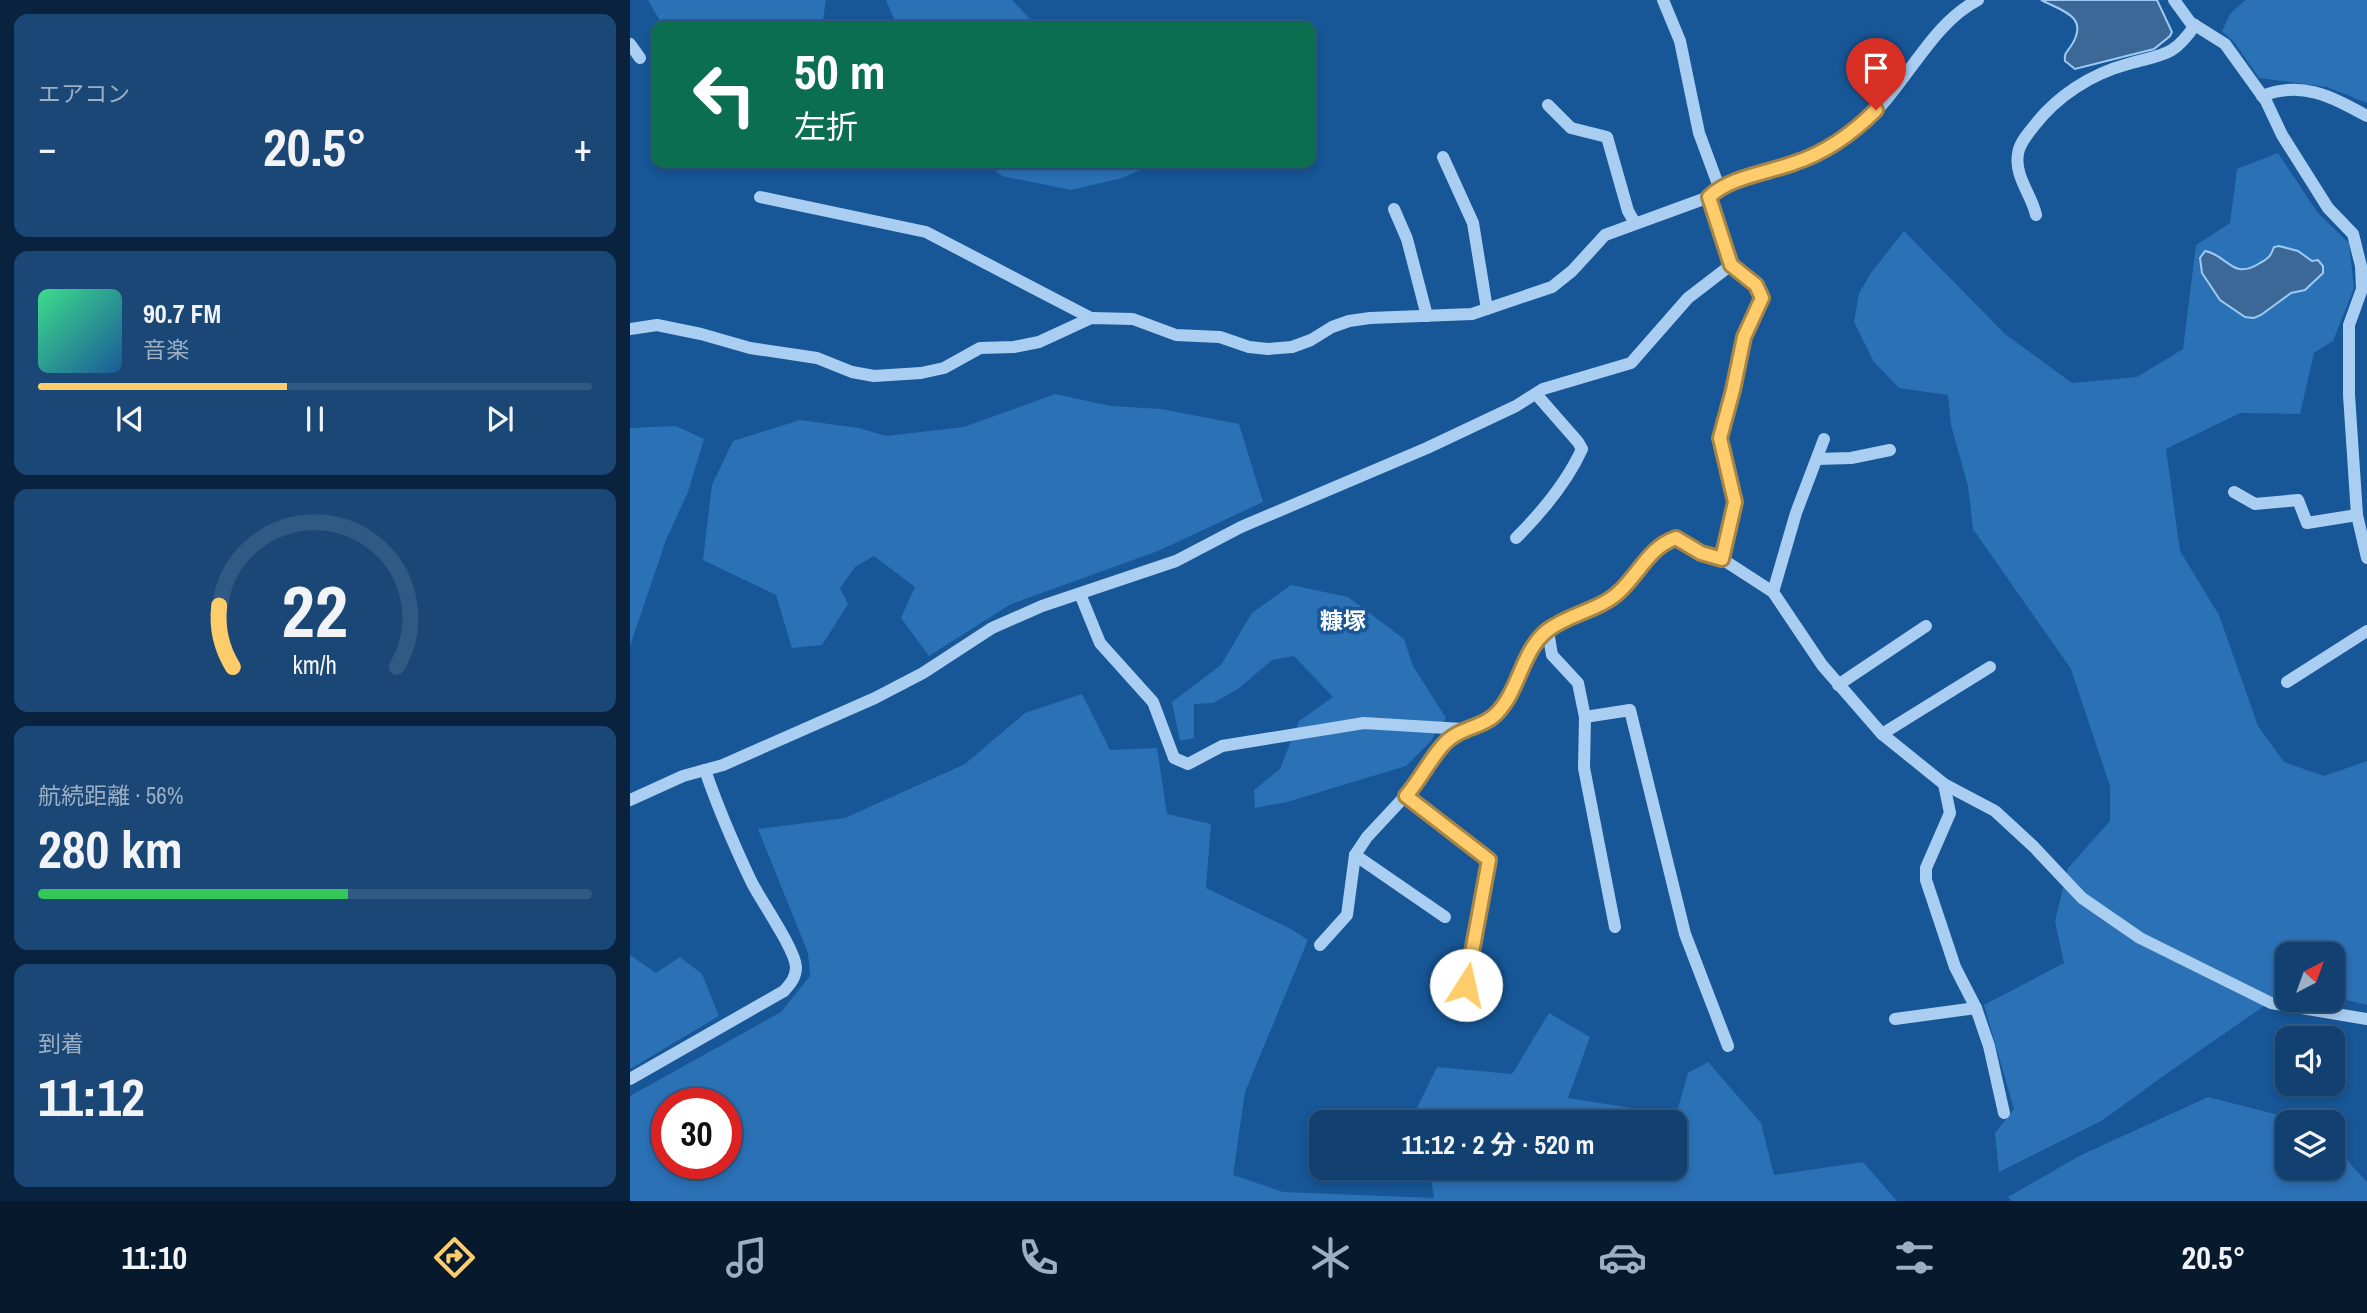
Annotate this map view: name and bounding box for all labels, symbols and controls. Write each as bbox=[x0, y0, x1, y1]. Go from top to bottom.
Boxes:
text: 50 m bbox=[794, 38, 886, 104]
pin bbox=[1846, 38, 1906, 110]
icon: left bbox=[679, 49, 770, 140]
icon: arrive bbox=[1857, 49, 1895, 87]
text: エアコン bbox=[38, 78, 130, 109]
text: 左折 bbox=[794, 105, 858, 148]
text: 20.5° bbox=[263, 112, 367, 182]
text: − bbox=[38, 122, 56, 173]
text: + bbox=[574, 122, 592, 173]
text: 90.7 FM bbox=[143, 296, 221, 331]
text: 音楽 bbox=[143, 334, 189, 365]
icon: previous bbox=[111, 400, 149, 438]
icon: pause bbox=[296, 400, 334, 438]
icon: next bbox=[481, 400, 519, 438]
text: 22 bbox=[282, 562, 348, 660]
district label: 糠塚 bbox=[1320, 605, 1366, 636]
text: km/h bbox=[293, 647, 337, 681]
text: 航続距離 · 56% bbox=[38, 780, 183, 811]
text: 280 km bbox=[38, 814, 183, 884]
north arrow bbox=[2275, 942, 2345, 1012]
map controls bbox=[2275, 942, 2345, 1180]
position arrow bbox=[1429, 948, 1503, 1022]
button: sound bbox=[2275, 1026, 2345, 1096]
text: 到着 bbox=[38, 1028, 84, 1059]
text: 11:12 bbox=[38, 1062, 145, 1132]
speed limit sign: 30 bbox=[651, 1088, 742, 1179]
button: layers bbox=[2275, 1110, 2345, 1180]
text: 11:12 · 2 分 · 520 m bbox=[1401, 1127, 1595, 1162]
icon: directions bbox=[430, 1233, 479, 1282]
icon: music bbox=[722, 1233, 771, 1282]
icon: phone bbox=[1014, 1233, 1063, 1282]
icon: climate bbox=[1306, 1233, 1355, 1282]
icon: car bbox=[1598, 1233, 1647, 1282]
icon: filters bbox=[1890, 1233, 1939, 1282]
text: 11:10 bbox=[121, 1236, 187, 1279]
text: 20.5° bbox=[2182, 1236, 2245, 1279]

